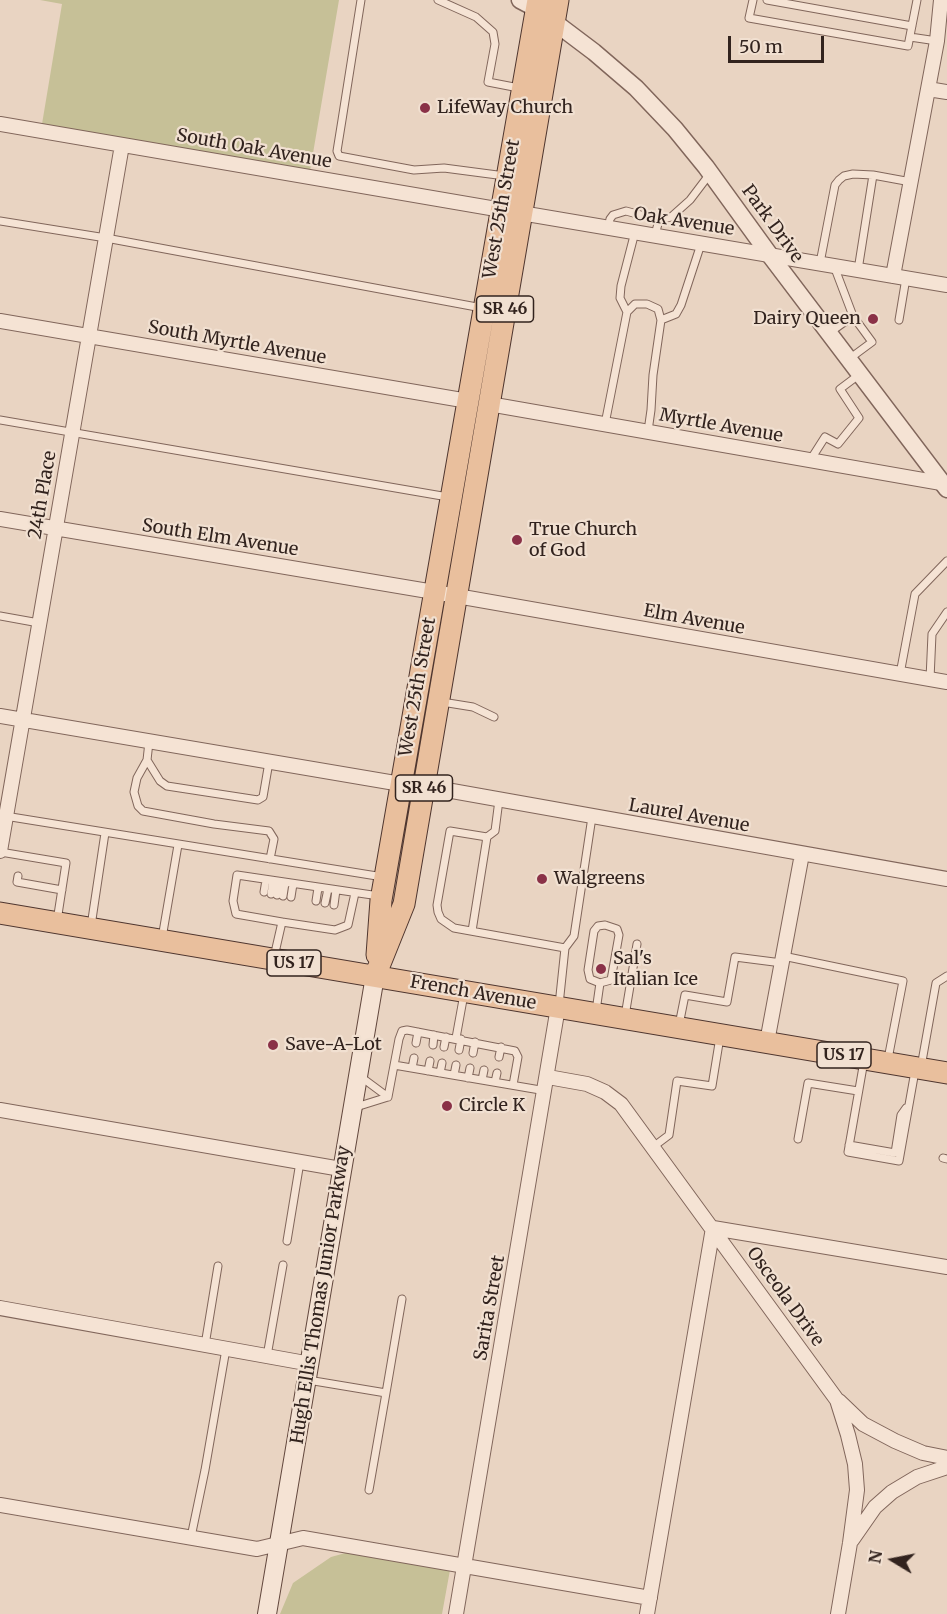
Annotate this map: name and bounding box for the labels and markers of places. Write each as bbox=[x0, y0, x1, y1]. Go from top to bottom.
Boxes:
place label: LifeWay Church bbox=[437, 97, 573, 119]
marker: LifeWay Church bbox=[418, 101, 432, 115]
place label: Dairy Queen bbox=[753, 308, 861, 330]
marker: Dairy Queen bbox=[866, 312, 880, 326]
place label: True Church of God bbox=[529, 519, 637, 562]
marker: True Church of God bbox=[510, 533, 524, 547]
place label: Walgreens bbox=[554, 868, 645, 890]
marker: Walgreens bbox=[535, 872, 549, 886]
place label: Sal's Italian Ice bbox=[613, 948, 698, 990]
marker: Sal's Italian Ice bbox=[594, 962, 608, 976]
place label: Save-A-Lot bbox=[285, 1034, 382, 1056]
marker: Save-A-Lot bbox=[266, 1038, 280, 1052]
place label: Circle K bbox=[459, 1095, 525, 1117]
marker: Circle K bbox=[440, 1099, 454, 1113]

